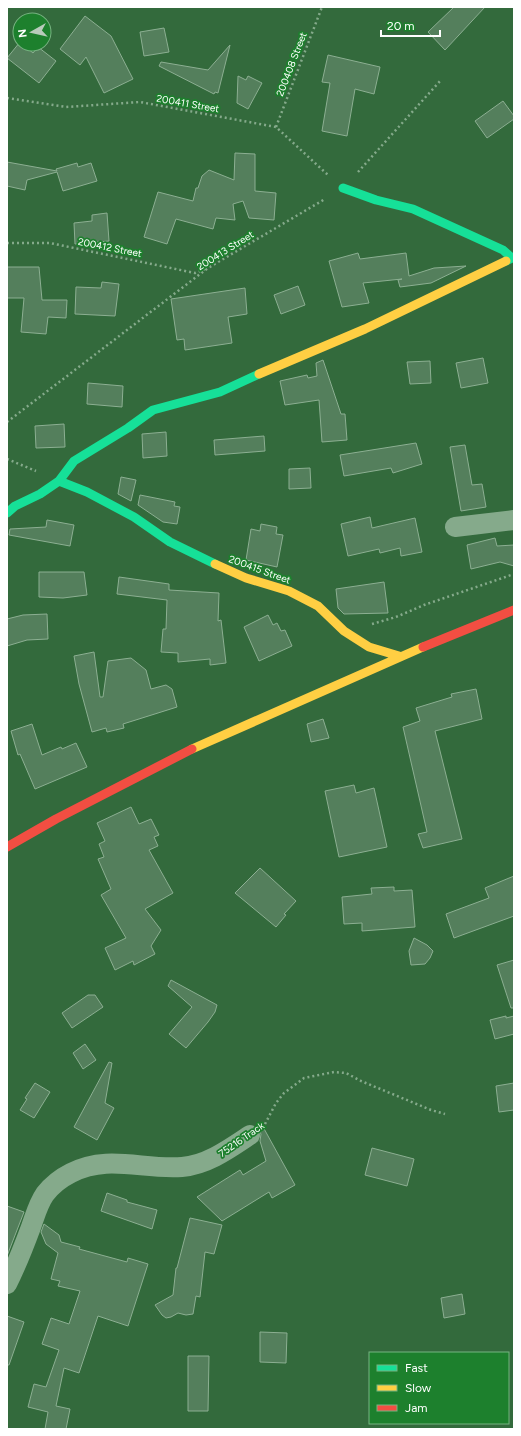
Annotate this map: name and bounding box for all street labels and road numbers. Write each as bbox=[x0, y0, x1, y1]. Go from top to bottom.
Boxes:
street label: 200408 Street bbox=[273, 30, 310, 98]
street label: 200411 Street bbox=[156, 92, 220, 115]
street label: 200413 Street bbox=[194, 228, 256, 273]
street label: 200412 Street bbox=[77, 235, 143, 260]
street label: 200415 Street bbox=[227, 552, 293, 587]
street label: 75216 Track bbox=[216, 1119, 267, 1160]

